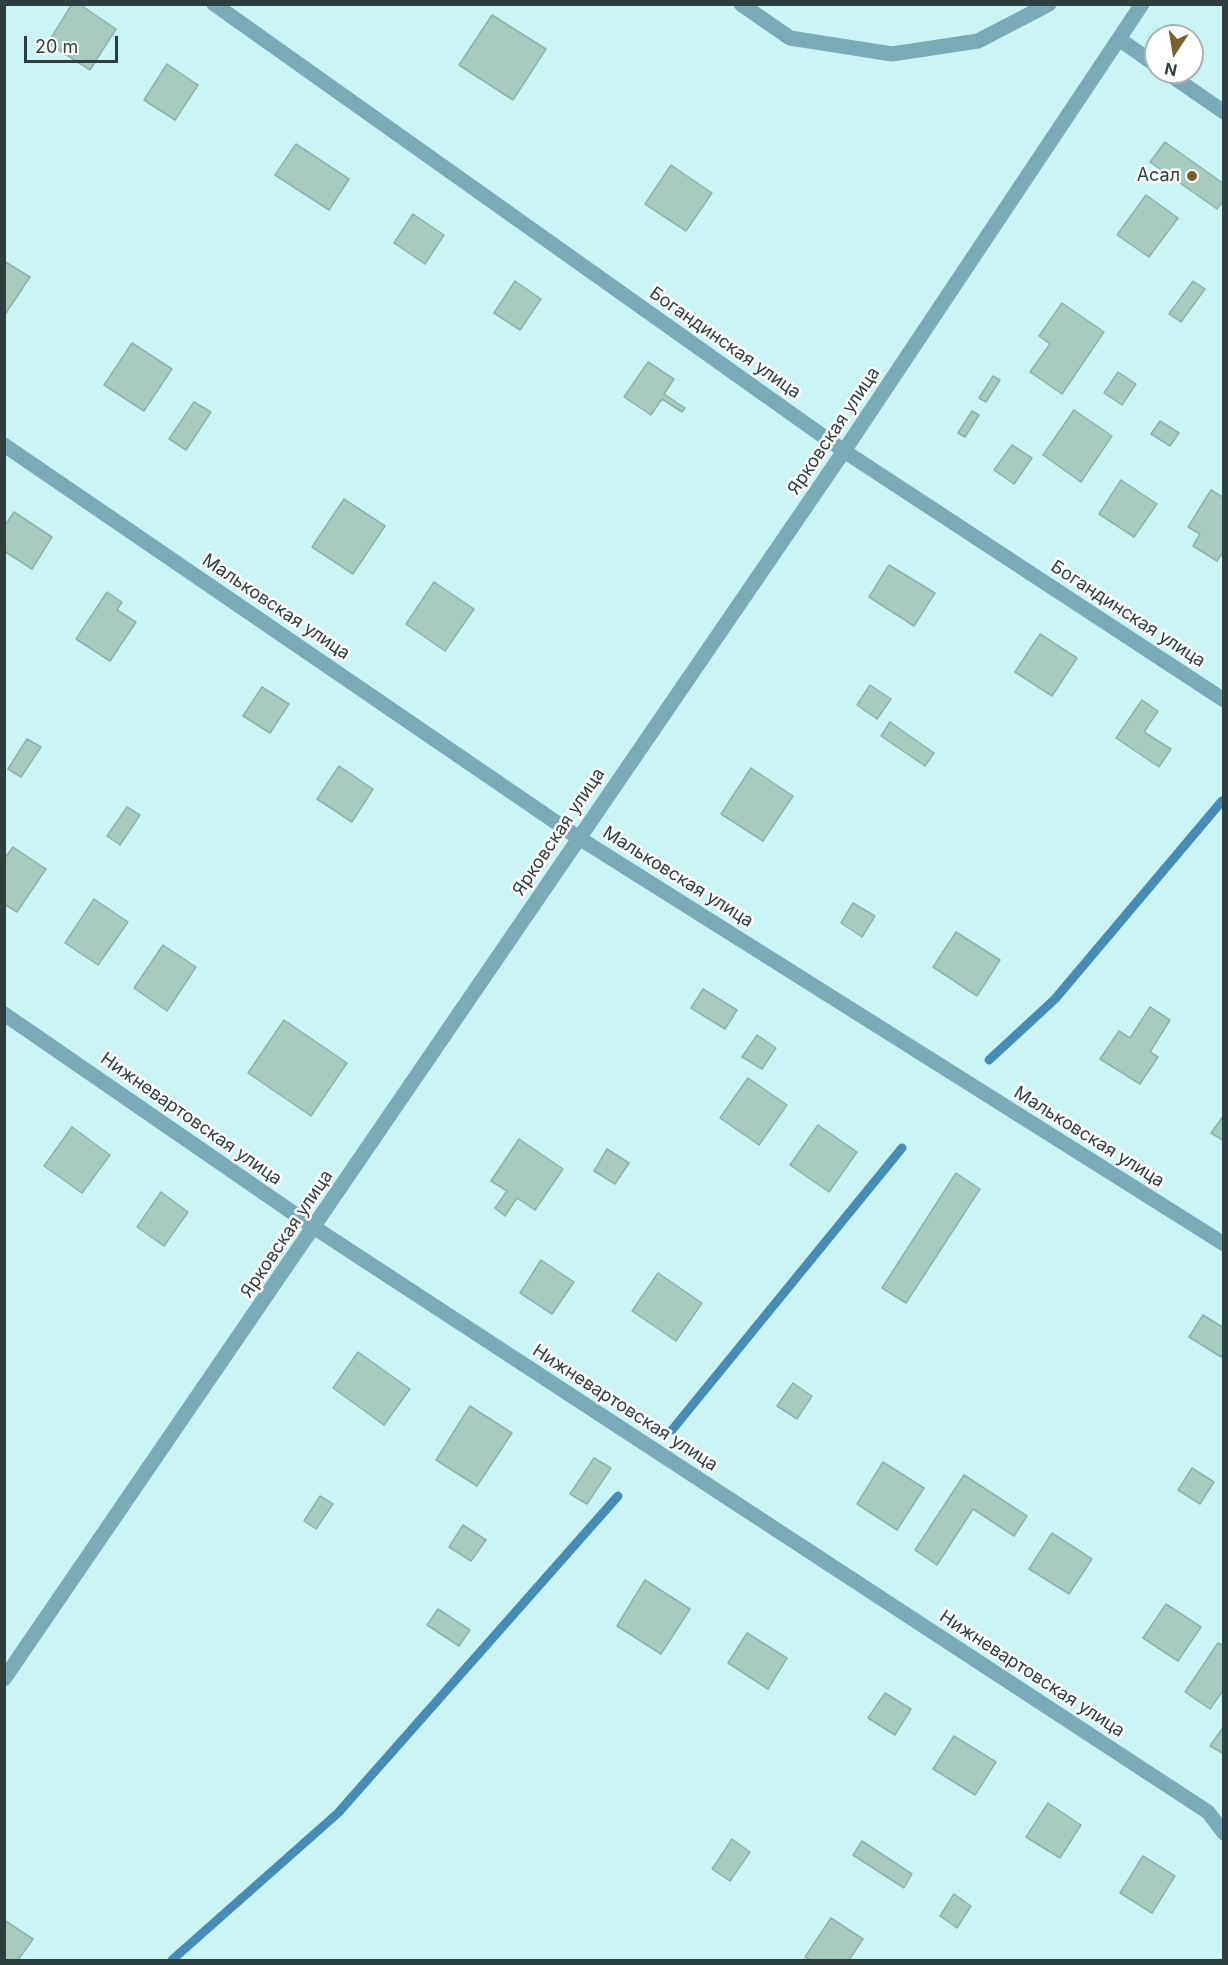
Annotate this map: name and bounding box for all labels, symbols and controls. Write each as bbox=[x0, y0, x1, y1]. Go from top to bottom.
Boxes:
scale bar bbox=[27, 24, 122, 62]
north arrow bbox=[1144, 24, 1204, 84]
text: 20 m bbox=[35, 36, 78, 57]
text: N bbox=[1163, 59, 1179, 81]
place label: Асал bbox=[1137, 165, 1180, 187]
marker: Асал bbox=[1185, 169, 1199, 183]
street label: Богандинская улица bbox=[645, 283, 805, 403]
street label: Ярковская улица bbox=[783, 363, 885, 499]
street label: Мальковская улица bbox=[198, 550, 354, 664]
street label: Богандинская улица bbox=[1047, 556, 1209, 672]
street label: Ярковская улица bbox=[508, 764, 610, 900]
street label: Мальковская улица bbox=[599, 822, 757, 932]
street label: Нижневартовская улица bbox=[96, 1048, 286, 1190]
street label: Мальковская улица bbox=[1010, 1082, 1168, 1192]
street label: Ярковская улица bbox=[236, 1166, 338, 1302]
street label: Нижневартовская улица bbox=[528, 1340, 722, 1476]
street label: Нижневартовская улица bbox=[935, 1606, 1129, 1742]

